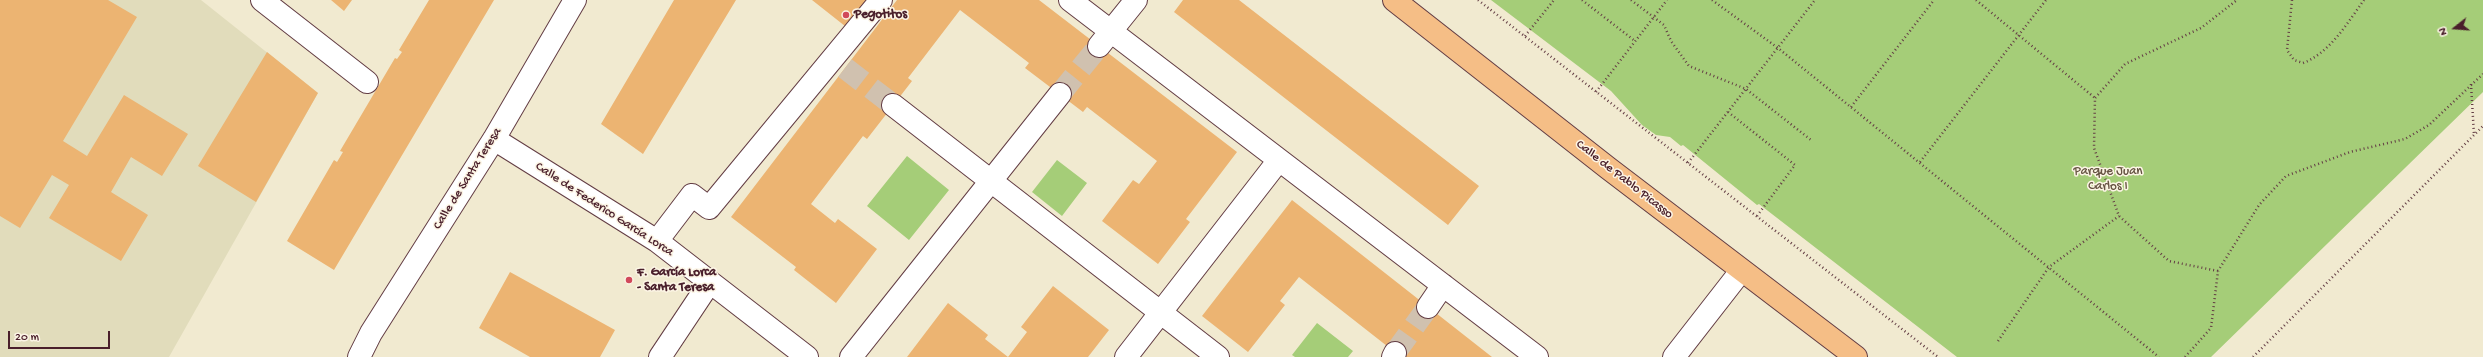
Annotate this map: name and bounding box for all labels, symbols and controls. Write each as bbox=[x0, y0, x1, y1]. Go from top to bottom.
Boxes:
place label: Pegotitos bbox=[854, 7, 907, 23]
north arrow bbox=[2435, 8, 2475, 48]
marker: Pegotitos bbox=[841, 10, 851, 20]
text: N bbox=[2437, 26, 2450, 37]
street label: Calle de Santa Teresa bbox=[430, 125, 506, 233]
street label: Calle de Pablo Picasso bbox=[1572, 137, 1676, 223]
street label: Calle de Federico García Lorca bbox=[532, 159, 676, 261]
park label: Parque Juan Carlos I bbox=[2073, 164, 2143, 195]
place label: F. García Lorca - Santa Teresa bbox=[637, 265, 716, 296]
marker: F. García Lorca - Santa Teresa bbox=[624, 275, 634, 285]
scale bar bbox=[10, 323, 112, 349]
text: 20 m bbox=[15, 331, 39, 345]

